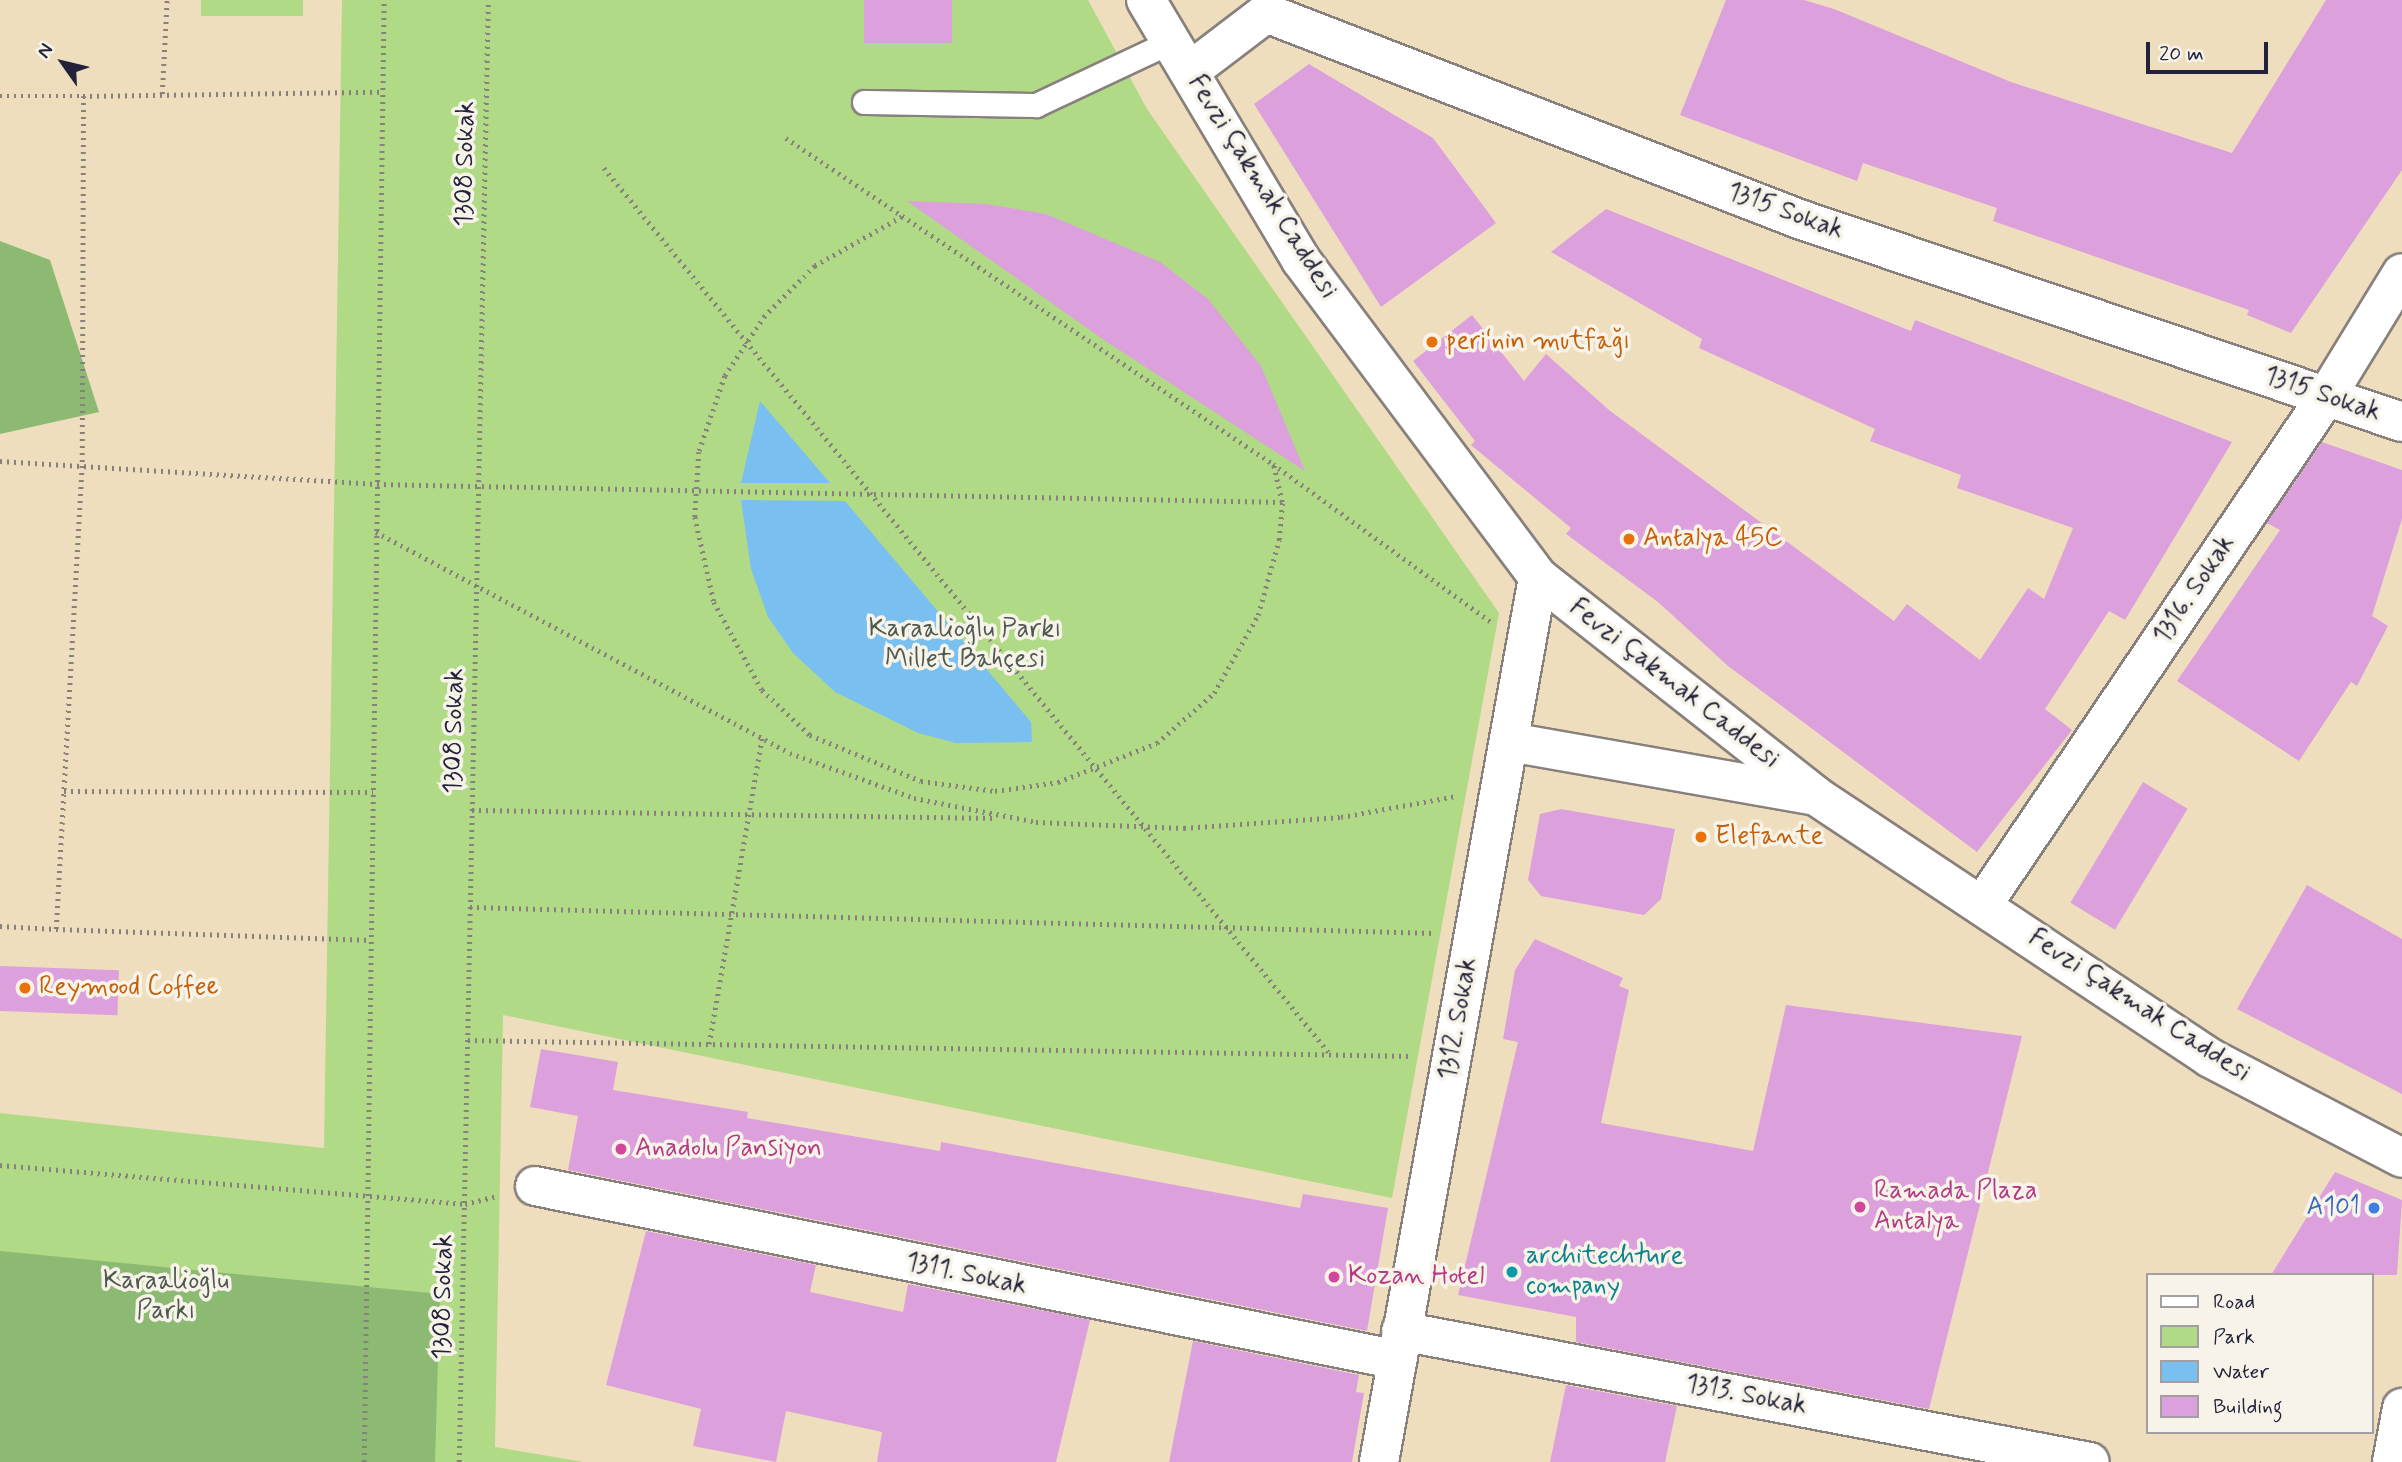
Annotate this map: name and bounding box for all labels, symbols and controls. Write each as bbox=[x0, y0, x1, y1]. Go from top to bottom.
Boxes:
north arrow bbox=[28, 28, 98, 98]
scale bar bbox=[2150, 28, 2272, 72]
text: N bbox=[31, 39, 59, 63]
text: 20 m bbox=[2159, 40, 2204, 68]
street label: Fevzi Çakmak Caddesi bbox=[1181, 71, 1343, 303]
street label: 1308 Sokak bbox=[449, 101, 483, 227]
street label: 1315 Sokak bbox=[1723, 177, 1847, 247]
place label: peri‘nin mutfağı bbox=[1446, 326, 1615, 358]
marker: peri‘nin mutfağı bbox=[1424, 334, 1440, 350]
street label: 1315 Sokak bbox=[2260, 361, 2384, 429]
place label: Antalya 45C bbox=[1643, 523, 1783, 555]
street label: 1316. Sokak bbox=[2147, 530, 2243, 650]
marker: Antalya 45C bbox=[1621, 531, 1637, 547]
street label: Fevzi Çakmak Caddesi bbox=[1564, 593, 1784, 775]
park label: Karaalioğlu Parkı Millet Bahçesi bbox=[869, 614, 1061, 676]
street label: 1308 Sokak bbox=[438, 668, 472, 794]
place label: Elefante bbox=[1715, 821, 1823, 853]
marker: Elefante bbox=[1693, 829, 1709, 845]
street label: Fevzi Çakmak Caddesi bbox=[2024, 924, 2254, 1088]
street label: 1312. Sokak bbox=[1433, 955, 1485, 1083]
place label: Reymood Coffee bbox=[39, 972, 222, 1004]
marker: Reymood Coffee bbox=[17, 980, 33, 996]
place label: Anadolu Pansiyon bbox=[635, 1133, 821, 1165]
marker: Anadolu Pansiyon bbox=[613, 1141, 629, 1157]
place label: Ramada Plaza Antalya bbox=[1874, 1176, 2037, 1238]
place label: A101 bbox=[2306, 1192, 2360, 1224]
marker: Ramada Plaza Antalya bbox=[1852, 1199, 1868, 1215]
marker: A101 bbox=[2366, 1200, 2382, 1216]
street label: 1308 Sokak bbox=[427, 1234, 461, 1360]
place label: architechture company bbox=[1526, 1241, 1683, 1302]
street label: 1311. Sokak bbox=[903, 1247, 1029, 1303]
place label: Kozan Hotel bbox=[1348, 1261, 1484, 1293]
marker: architechture company bbox=[1504, 1264, 1520, 1280]
park label: Karaalioğlu Parkı bbox=[103, 1266, 229, 1328]
marker: Kozan Hotel bbox=[1326, 1269, 1342, 1285]
legend bbox=[2146, 1273, 2374, 1434]
text: Road bbox=[2213, 1288, 2255, 1316]
text: Park bbox=[2213, 1323, 2255, 1351]
text: Water bbox=[2213, 1358, 2269, 1386]
street label: 1313. Sokak bbox=[1683, 1369, 1809, 1423]
text: Building bbox=[2213, 1393, 2283, 1421]

